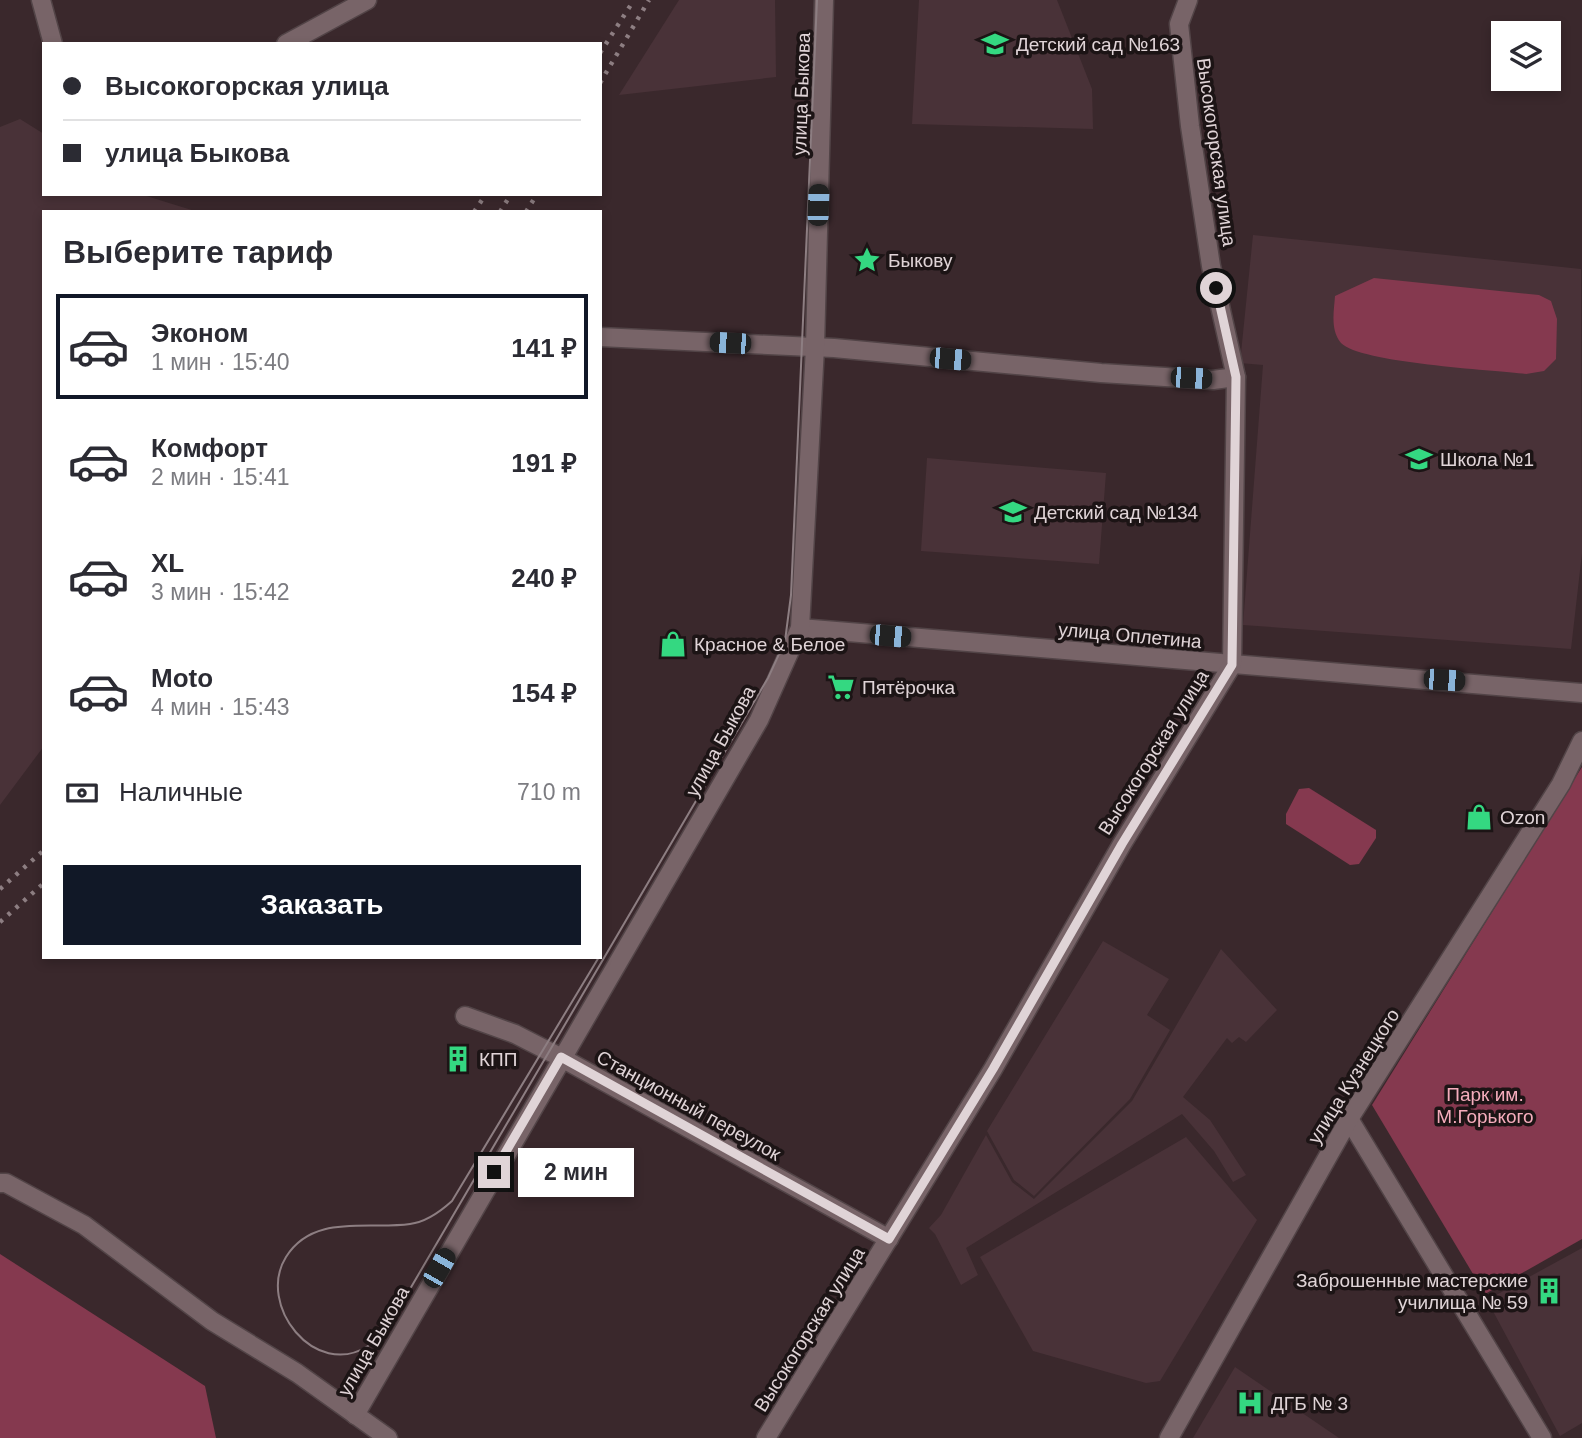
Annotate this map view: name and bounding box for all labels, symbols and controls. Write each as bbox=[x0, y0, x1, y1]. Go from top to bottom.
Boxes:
map controls bbox=[1491, 21, 1561, 91]
button: layers bbox=[1491, 21, 1561, 91]
school or university icon: Детский сад №163 bbox=[980, 29, 1010, 59]
street label: улица Быкова bbox=[789, 32, 814, 156]
place label: Детский сад №163 bbox=[1016, 34, 1180, 55]
street label: Высокогорская улица bbox=[1193, 57, 1240, 248]
text: Высокогорская улица bbox=[105, 71, 389, 101]
text: улица Быкова bbox=[105, 138, 289, 168]
car bbox=[807, 184, 830, 226]
text: Выберите тариф bbox=[63, 234, 333, 270]
place icon: Быкову bbox=[852, 245, 882, 275]
place label: Быкову bbox=[888, 250, 953, 271]
route start bbox=[1200, 272, 1232, 304]
icon: car bbox=[67, 315, 130, 378]
text: Эконом bbox=[151, 318, 249, 348]
car bbox=[709, 331, 752, 355]
text: 141 ₽ bbox=[511, 333, 577, 363]
car bbox=[929, 347, 972, 371]
text: 1 мин · 15:40 bbox=[151, 349, 290, 375]
car bbox=[1170, 366, 1213, 390]
icon: car bbox=[67, 430, 130, 493]
text: Комфорт bbox=[151, 433, 268, 463]
school or university icon: Школа №1 bbox=[1404, 444, 1434, 474]
text: 191 ₽ bbox=[511, 448, 577, 478]
place label: Школа №1 bbox=[1440, 449, 1534, 470]
text: 2 мин · 15:41 bbox=[151, 464, 290, 490]
school or university icon: Детский сад №134 bbox=[998, 497, 1028, 527]
place label: Детский сад №134 bbox=[1034, 502, 1199, 523]
icon: car bbox=[67, 545, 130, 608]
text: XL bbox=[151, 548, 184, 578]
text: 240 ₽ bbox=[511, 563, 577, 593]
text: 3 мин · 15:42 bbox=[151, 579, 290, 605]
street label: улица Оплетина bbox=[1057, 619, 1203, 652]
car bbox=[869, 624, 912, 648]
shop icon: Красное & Белое bbox=[658, 629, 688, 659]
place label: Красное & Белое bbox=[694, 634, 845, 655]
icon: car bbox=[67, 660, 130, 723]
text: Moto bbox=[151, 663, 213, 693]
street label: Высокогорская улица bbox=[1094, 666, 1213, 838]
car bbox=[1423, 668, 1466, 692]
supermarket icon: Пятёрочка bbox=[826, 672, 856, 702]
place label: Пятёрочка bbox=[862, 677, 956, 698]
text: 154 ₽ bbox=[511, 678, 577, 708]
street label: улица Быкова bbox=[681, 682, 760, 800]
text: 4 мин · 15:43 bbox=[151, 694, 290, 720]
icon: cash bbox=[63, 774, 101, 812]
text: Наличные bbox=[119, 777, 243, 807]
text: 710 m bbox=[517, 779, 581, 805]
shop icon: Ozon bbox=[1464, 802, 1494, 832]
place label: Ozon bbox=[1500, 807, 1545, 828]
button: Заказать bbox=[63, 865, 581, 945]
street label: улица Кузнецкого bbox=[1303, 1005, 1403, 1148]
building icon: КПП bbox=[443, 1044, 473, 1074]
street label: Станционный переулок bbox=[593, 1046, 785, 1165]
place label: КПП bbox=[479, 1049, 517, 1070]
park label: Парк им. М.Горького bbox=[1436, 1084, 1534, 1127]
callout: 2 мин bbox=[518, 1148, 634, 1196]
route end bbox=[478, 1156, 510, 1188]
text: 2 мин bbox=[544, 1159, 608, 1185]
street label: Высокогорская улица bbox=[750, 1243, 869, 1415]
car bbox=[420, 1245, 459, 1291]
place label: Заброшенные мастерские училища № 59 bbox=[1296, 1270, 1528, 1313]
building icon: Заброшенные мастерские училища № 59 bbox=[1534, 1276, 1564, 1306]
street label: улица Быкова bbox=[334, 1282, 414, 1400]
hospital icon: ДГБ № 3 bbox=[1235, 1388, 1265, 1418]
place label: ДГБ № 3 bbox=[1271, 1393, 1348, 1414]

